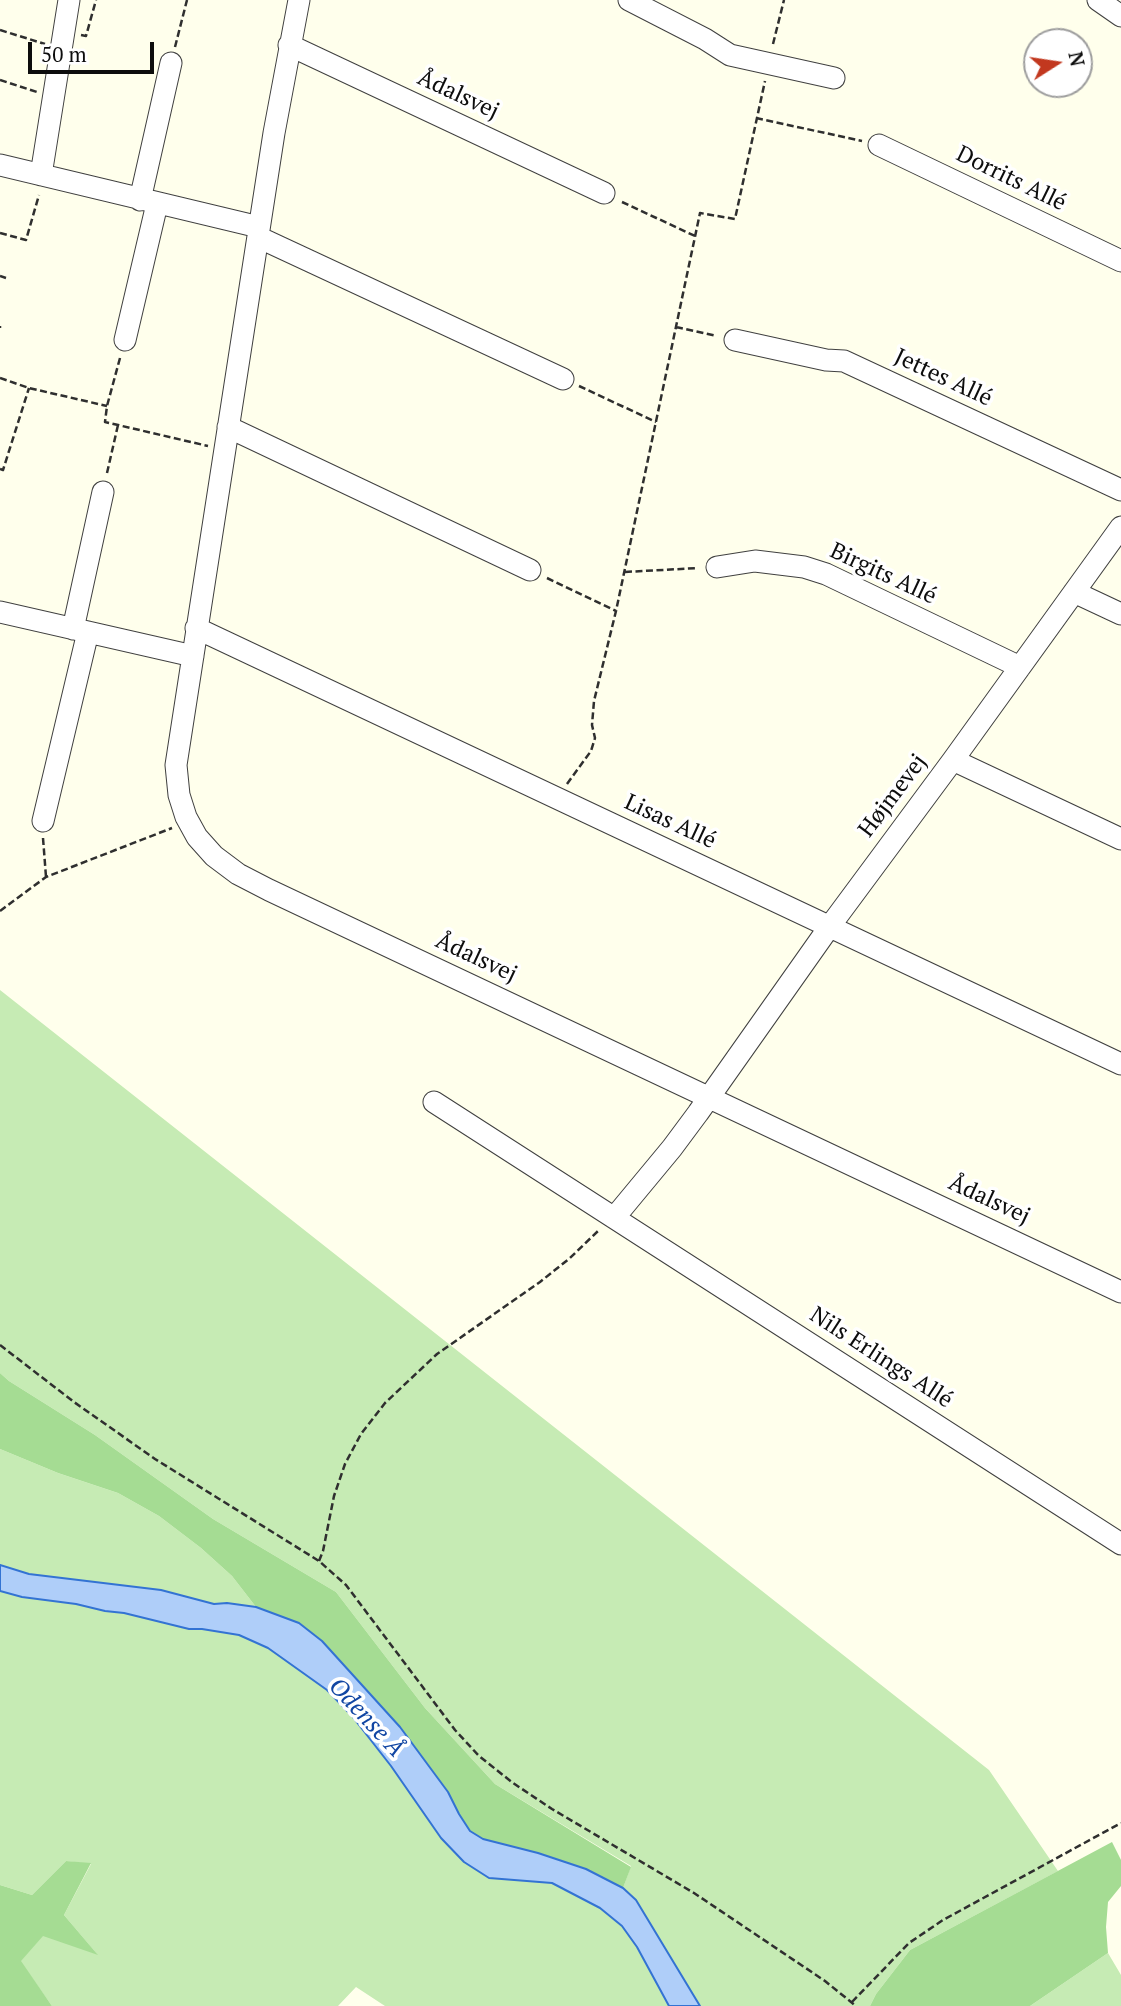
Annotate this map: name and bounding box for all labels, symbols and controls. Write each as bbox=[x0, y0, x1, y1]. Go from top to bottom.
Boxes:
scale bar bbox=[32, 28, 158, 72]
north arrow bbox=[1023, 28, 1093, 98]
text: 50 m bbox=[41, 40, 87, 68]
text: N bbox=[1063, 49, 1091, 69]
street label: Ådalsvej bbox=[413, 64, 503, 126]
street label: Dorrits Allé bbox=[952, 141, 1070, 217]
street label: Jettes Allé bbox=[890, 343, 996, 413]
street label: Birgits Allé bbox=[825, 537, 941, 611]
street label: Højmevej bbox=[853, 749, 933, 843]
street label: Lisas Allé bbox=[620, 789, 720, 855]
street label: Ådalsvej bbox=[431, 927, 521, 989]
street label: Ådalsvej bbox=[944, 1169, 1034, 1231]
street label: Nils Erlings Allé bbox=[804, 1302, 958, 1414]
water label: Odense Å bbox=[322, 1673, 410, 1763]

